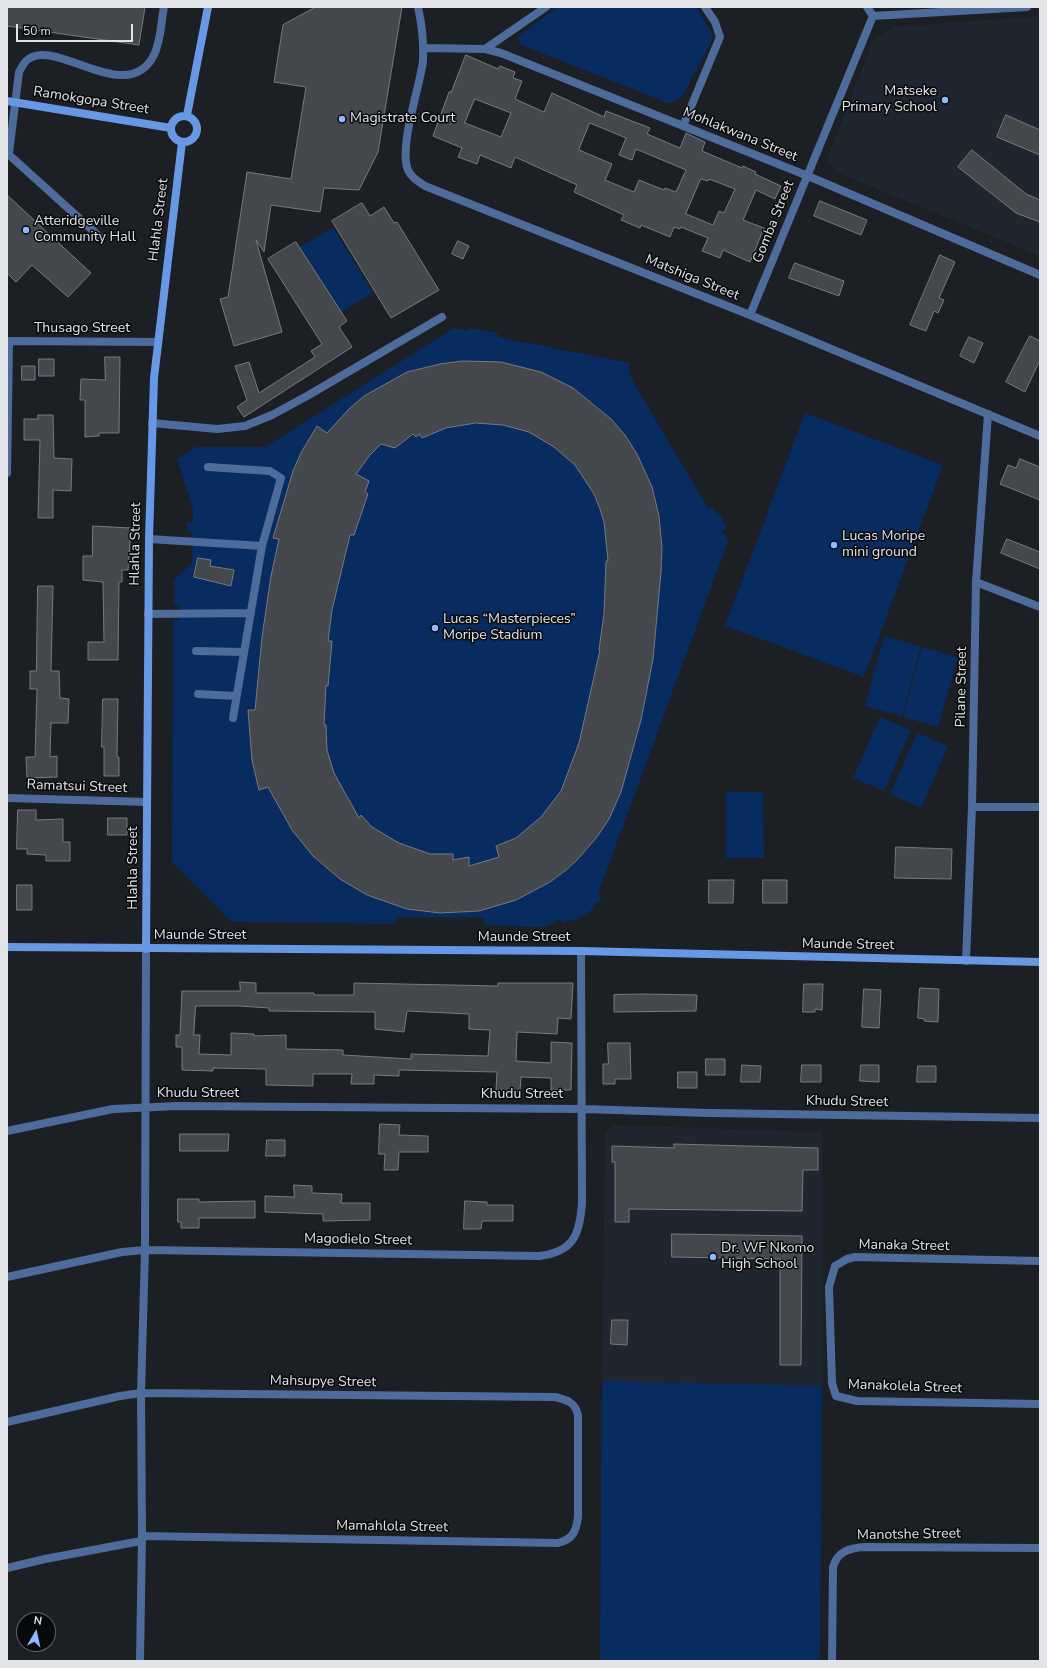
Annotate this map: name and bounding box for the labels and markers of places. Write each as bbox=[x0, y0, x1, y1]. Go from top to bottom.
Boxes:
place label: Matseke Primary School bbox=[842, 84, 937, 116]
marker: Matseke Primary School bbox=[940, 95, 950, 105]
place label: Magistrate Court bbox=[350, 111, 455, 127]
marker: Magistrate Court bbox=[337, 114, 347, 124]
place label: Atteridgeville Community Hall bbox=[34, 214, 136, 246]
marker: Atteridgeville Community Hall bbox=[21, 225, 31, 235]
place label: Lucas Moripe mini ground bbox=[842, 529, 925, 562]
marker: Lucas Moripe mini ground bbox=[829, 540, 839, 550]
place label: Lucas “Masterpieces” Moripe Stadium bbox=[443, 612, 576, 644]
marker: Lucas “Masterpieces” Moripe Stadium bbox=[430, 623, 440, 633]
place label: Dr. WF Nkomo High School bbox=[721, 1241, 814, 1274]
marker: Dr. WF Nkomo High School bbox=[708, 1252, 718, 1262]

